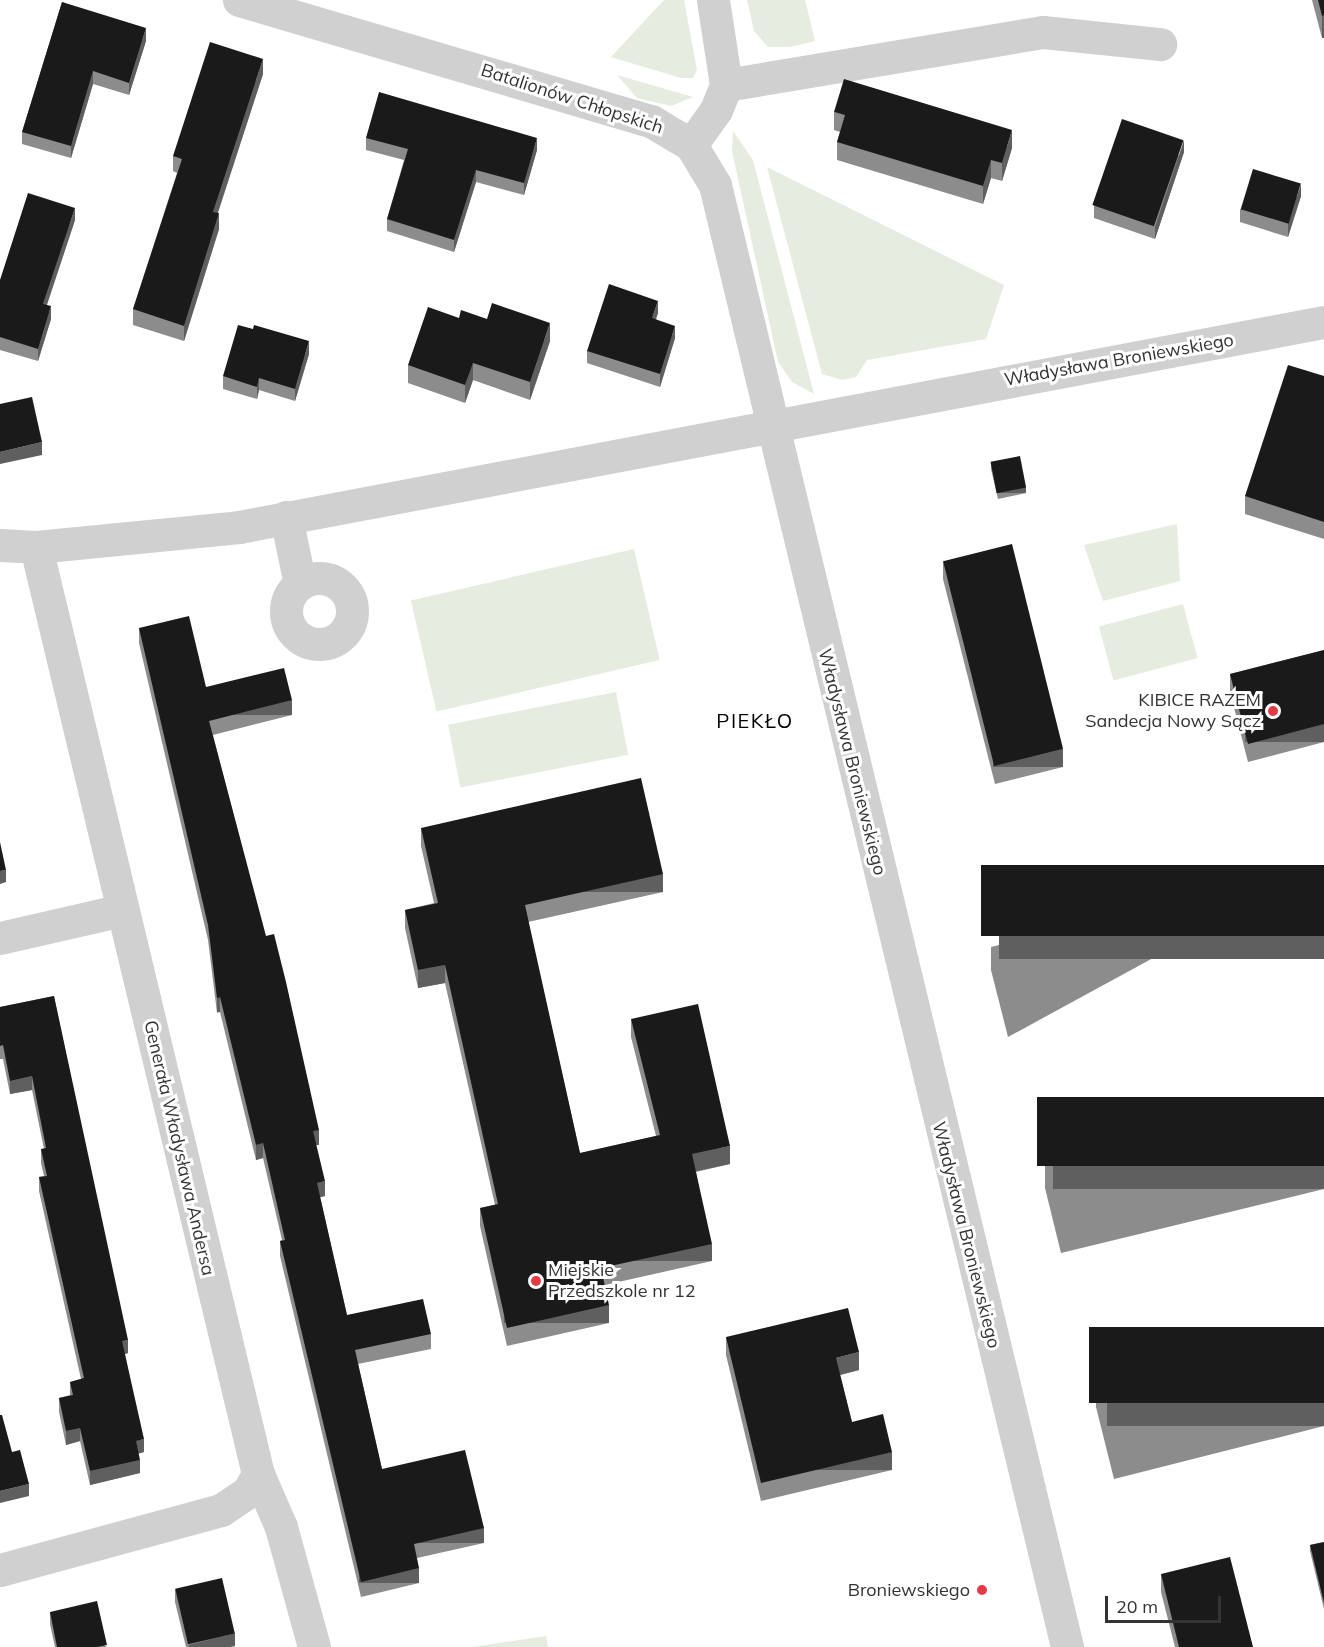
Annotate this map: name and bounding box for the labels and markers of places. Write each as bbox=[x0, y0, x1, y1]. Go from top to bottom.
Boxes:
place label: KIBICE RAZEM Sandecja Nowy Sącz bbox=[1085, 690, 1261, 732]
marker: KIBICE RAZEM Sandecja Nowy Sącz bbox=[1266, 704, 1280, 718]
place label: Miejskie Przedszkole nr 12 bbox=[548, 1260, 696, 1302]
marker: Miejskie Przedszkole nr 12 bbox=[529, 1274, 543, 1288]
place label: Broniewskiego bbox=[848, 1579, 970, 1601]
marker: Broniewskiego bbox=[975, 1583, 989, 1597]

